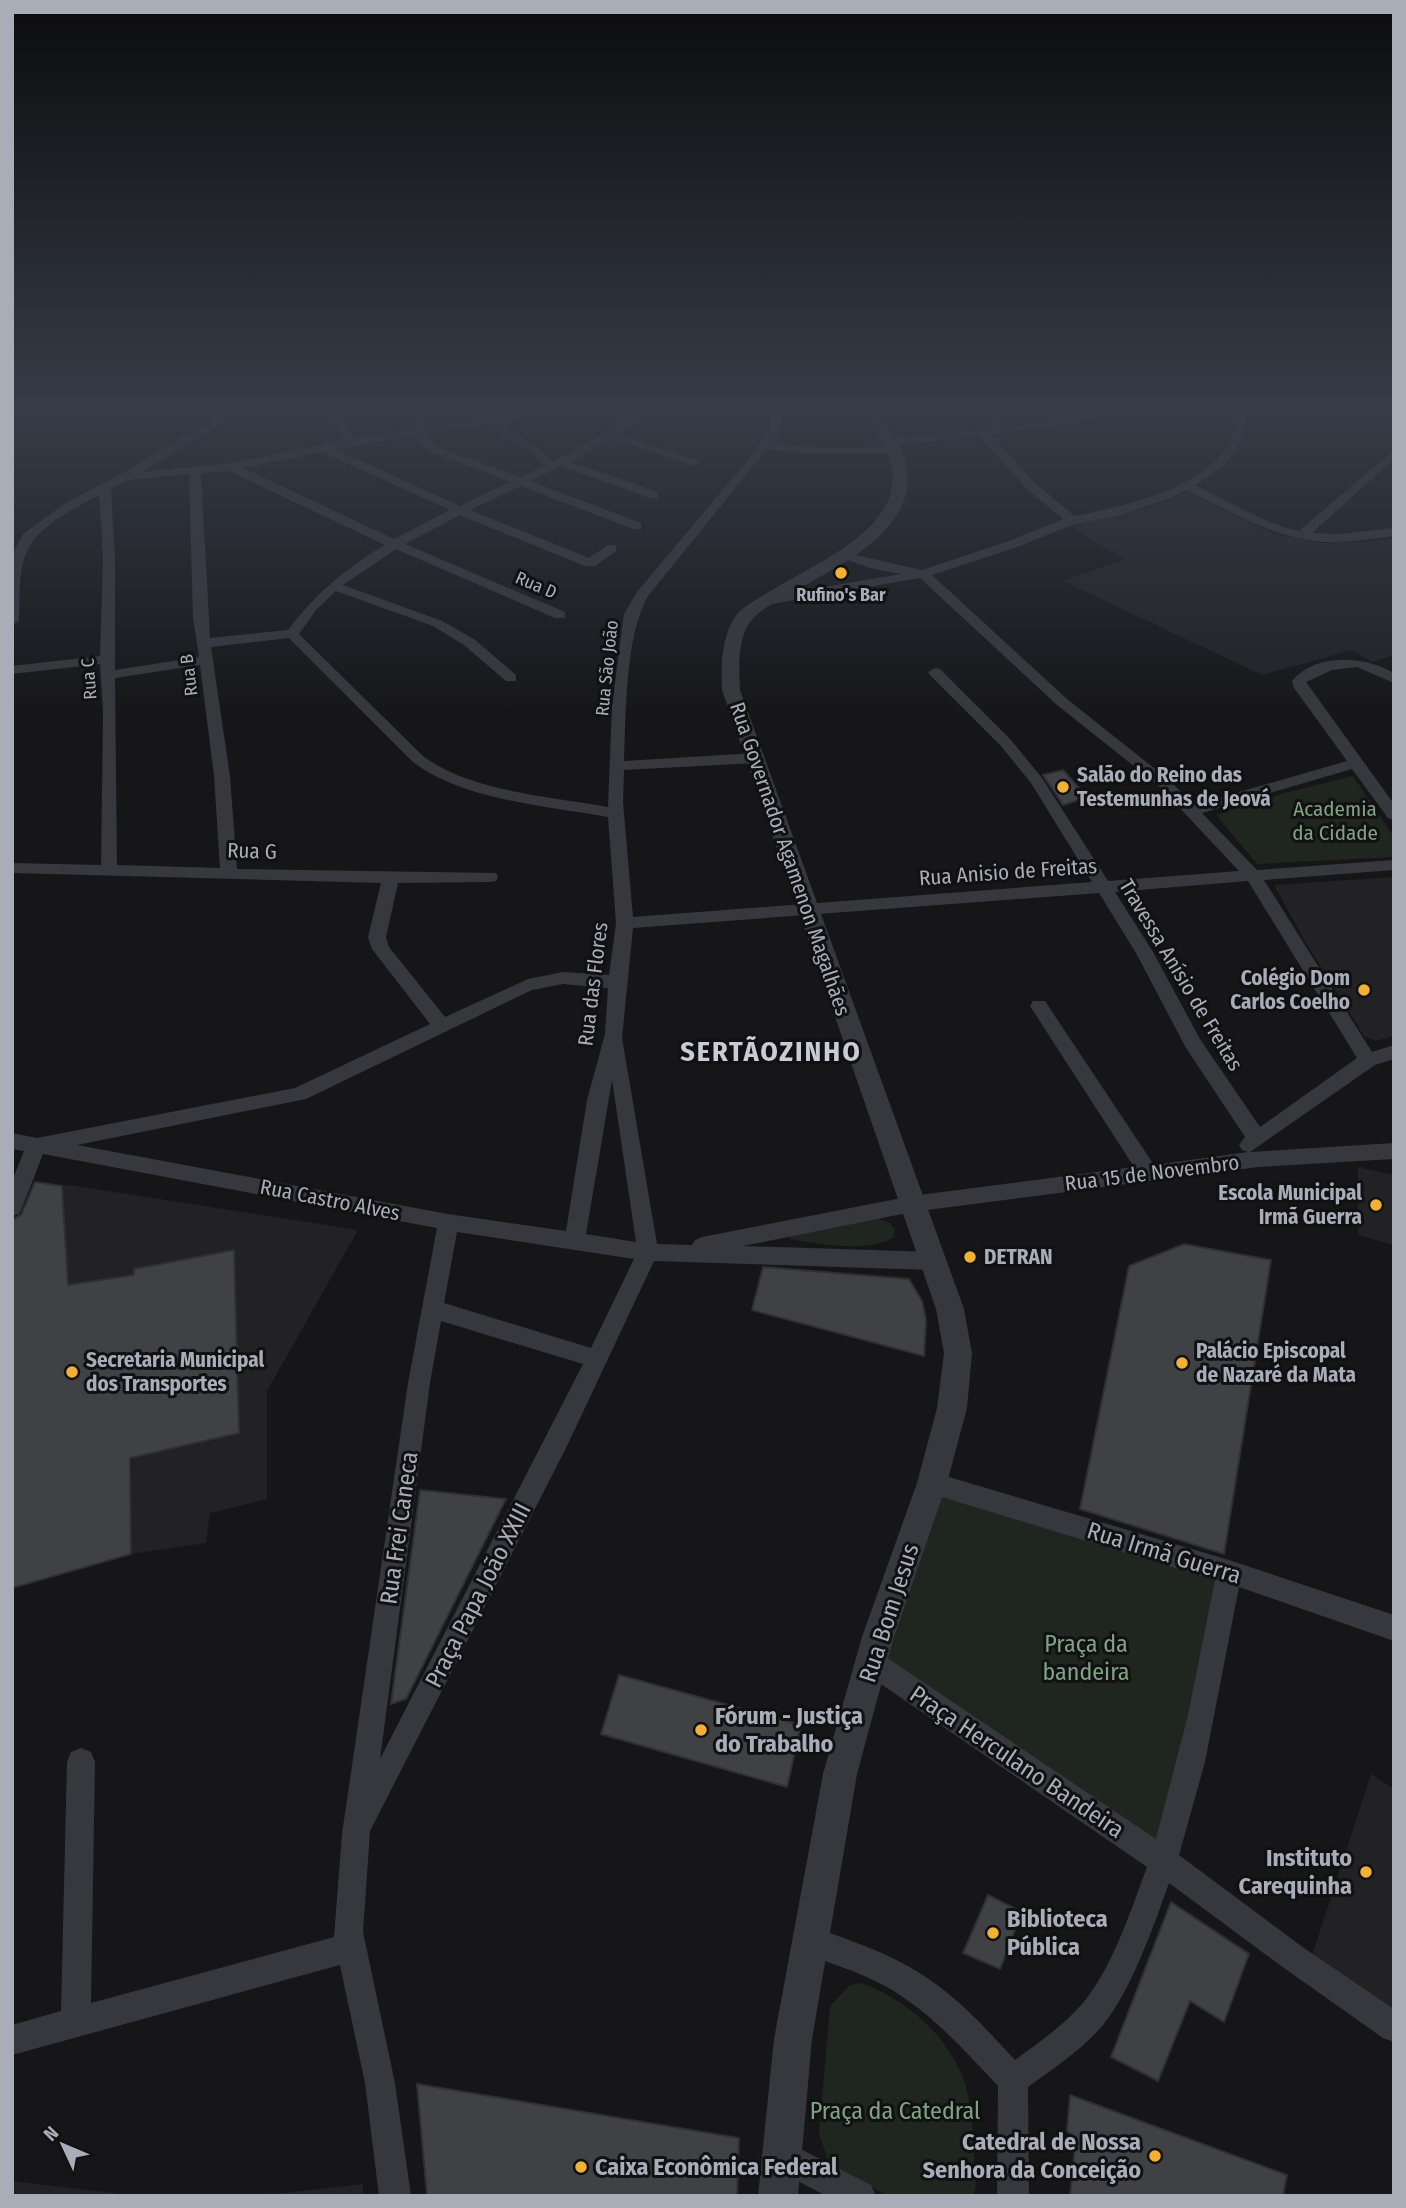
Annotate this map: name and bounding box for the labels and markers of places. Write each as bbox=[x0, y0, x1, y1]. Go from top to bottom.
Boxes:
marker: Rufino's Bar bbox=[833, 565, 849, 581]
place label: Rufino's Bar bbox=[796, 584, 886, 606]
place label: Salão do Reino das Testemunhas de Jeová bbox=[1077, 762, 1271, 812]
marker: Salão do Reino das Testemunhas de Jeová bbox=[1055, 779, 1071, 795]
place label: Colégio Dom Carlos Coelho bbox=[1230, 965, 1350, 1015]
marker: Colégio Dom Carlos Coelho bbox=[1356, 982, 1372, 998]
place label: Escola Municipal Irmã Guerra bbox=[1218, 1180, 1362, 1230]
marker: Escola Municipal Irmã Guerra bbox=[1368, 1197, 1384, 1213]
place label: DETRAN bbox=[984, 1244, 1053, 1270]
marker: DETRAN bbox=[962, 1249, 978, 1265]
place label: Palácio Episcopal de Nazaré da Mata bbox=[1196, 1338, 1356, 1388]
place label: Secretaria Municipal dos Transportes bbox=[86, 1347, 265, 1397]
marker: Palácio Episcopal de Nazaré da Mata bbox=[1174, 1355, 1190, 1371]
marker: Secretaria Municipal dos Transportes bbox=[64, 1364, 80, 1380]
place label: Fórum - Justiça do Trabalho bbox=[715, 1702, 863, 1758]
marker: Fórum - Justiça do Trabalho bbox=[693, 1722, 709, 1738]
place label: Instituto Carequinha bbox=[1239, 1844, 1352, 1900]
marker: Instituto Carequinha bbox=[1358, 1864, 1374, 1880]
place label: Biblioteca Pública bbox=[1007, 1905, 1108, 1961]
marker: Biblioteca Pública bbox=[985, 1925, 1001, 1941]
place label: Catedral de Nossa Senhora da Conceição bbox=[923, 2128, 1141, 2184]
marker: Catedral de Nossa Senhora da Conceição bbox=[1147, 2148, 1163, 2164]
place label: Caixa Econômica Federal bbox=[595, 2153, 838, 2181]
marker: Caixa Econômica Federal bbox=[573, 2159, 589, 2175]

